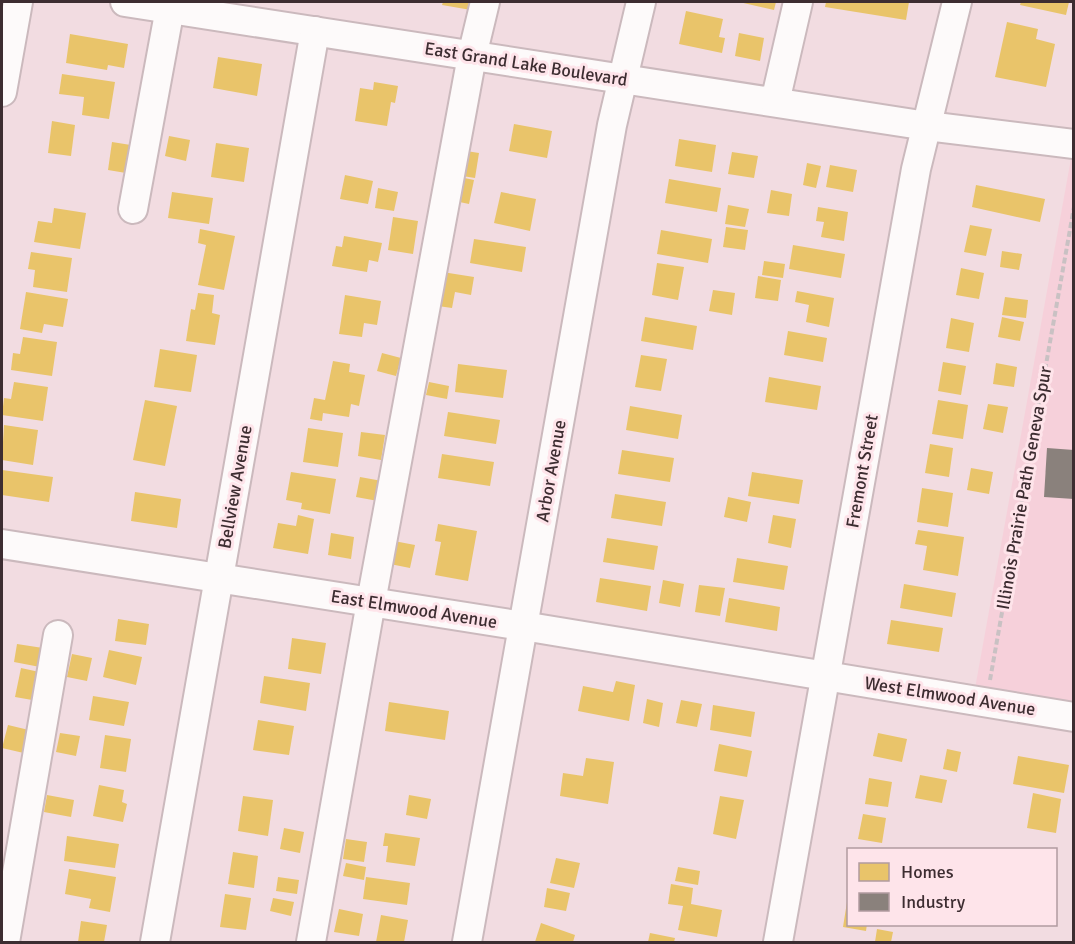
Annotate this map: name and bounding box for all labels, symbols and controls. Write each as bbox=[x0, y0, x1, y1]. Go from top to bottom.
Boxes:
street label: East Grand Lake Boulevard bbox=[423, 37, 629, 91]
street label: Illinois Prairie Path Geneva Spur bbox=[992, 364, 1056, 611]
street label: Fremont Street bbox=[841, 412, 883, 530]
street label: Arbor Avenue bbox=[531, 418, 571, 524]
street label: Bellview Avenue bbox=[213, 424, 257, 550]
street label: East Elmwood Avenue bbox=[329, 585, 499, 633]
street label: West Elmwood Avenue bbox=[863, 672, 1037, 720]
legend bbox=[847, 848, 1057, 926]
text: Homes bbox=[901, 861, 954, 883]
text: Industry bbox=[901, 891, 966, 913]

